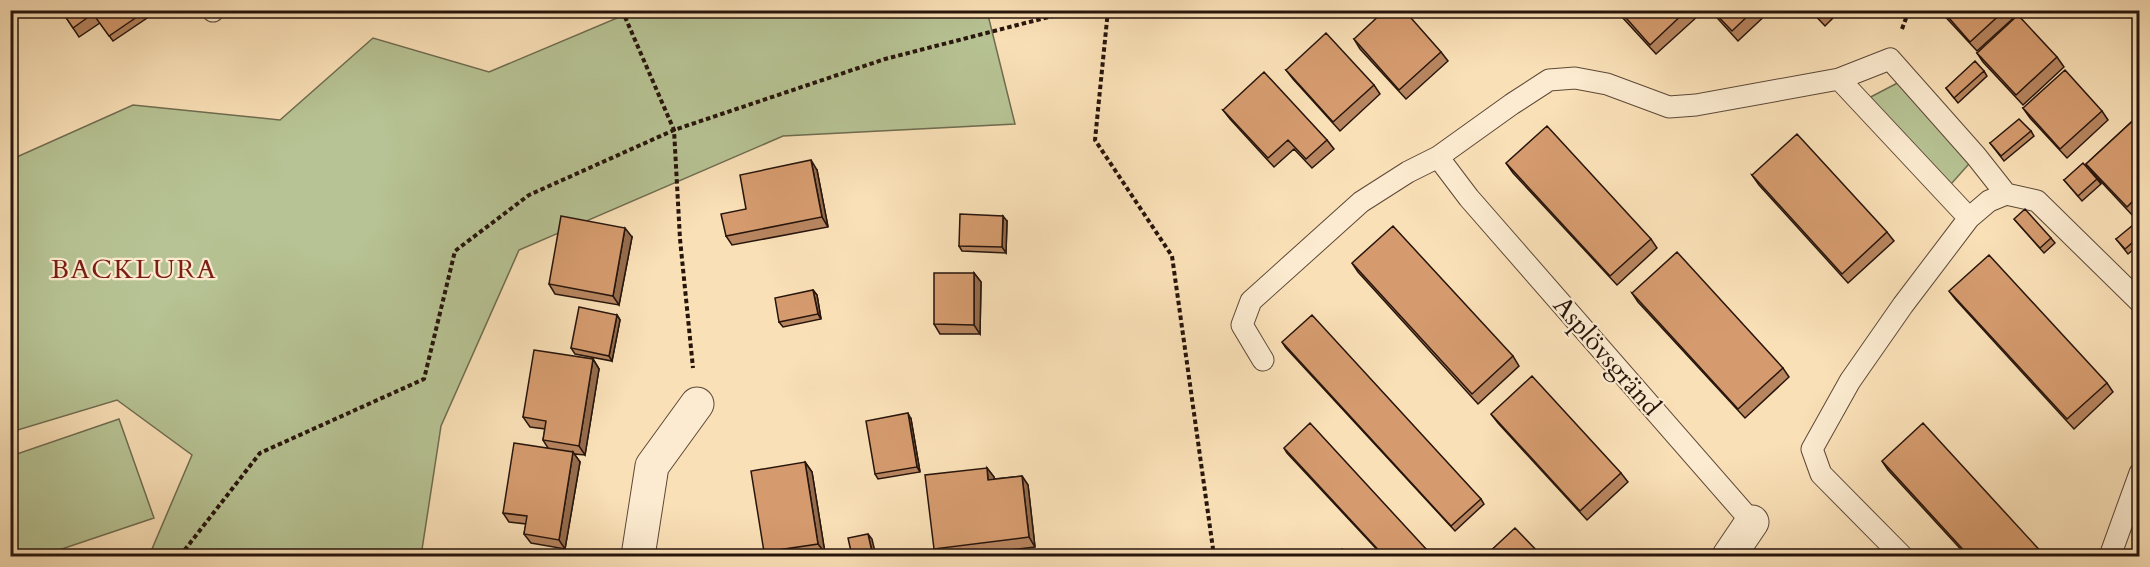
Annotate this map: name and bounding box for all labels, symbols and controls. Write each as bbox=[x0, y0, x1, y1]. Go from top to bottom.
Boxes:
district label: BACKLURA bbox=[51, 251, 217, 288]
street label: Asplövsgränd bbox=[1545, 289, 1669, 423]

